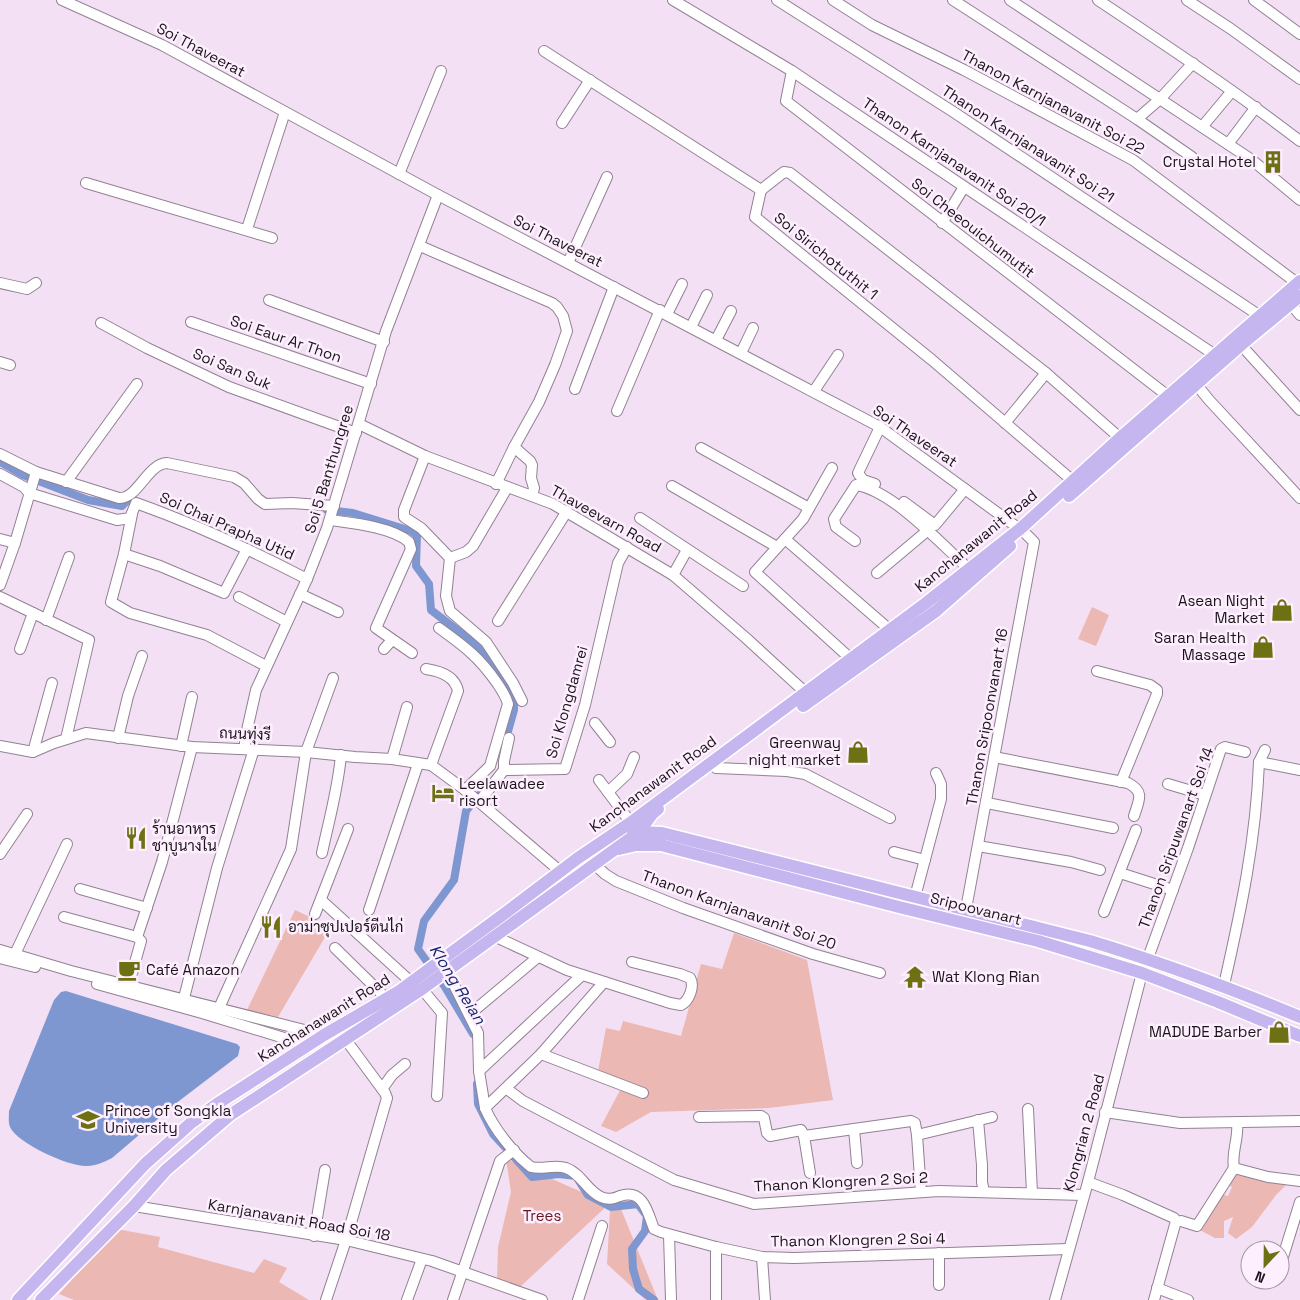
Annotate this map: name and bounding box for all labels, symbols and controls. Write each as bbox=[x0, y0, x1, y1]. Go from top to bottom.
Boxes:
street label: Soi Thaveerat bbox=[154, 18, 249, 81]
street label: Thanon Karnjanavanit Soi 22 bbox=[958, 45, 1148, 158]
street label: Thanon Karnjanavanit Soi 21 bbox=[938, 81, 1118, 207]
street label: Thanon Karnjanavanit Soi 20/1 bbox=[859, 93, 1050, 230]
building icon: Crystal Hotel bbox=[1260, 149, 1286, 175]
place label: Crystal Hotel bbox=[1163, 152, 1256, 171]
street label: Soi Cheeouichumutit bbox=[908, 174, 1039, 282]
street label: Soi Sirichotuthit 1 bbox=[771, 208, 882, 303]
street label: Soi Thaveerat bbox=[510, 210, 606, 271]
street label: Soi Eaur Ar Thon bbox=[228, 311, 344, 366]
street label: Soi San Suk bbox=[190, 344, 274, 394]
street label: Soi Thaveerat bbox=[869, 400, 961, 471]
street label: Soi 5 Banthungree bbox=[300, 402, 357, 535]
street label: Thaveevarn Road bbox=[548, 480, 665, 557]
street label: Kanchanawanit Road bbox=[910, 485, 1041, 596]
street label: Soi Chai Prapha Utid bbox=[157, 487, 298, 564]
place label: Asean Night Market bbox=[1178, 591, 1265, 627]
shop icon: Asean Night Market bbox=[1269, 597, 1295, 623]
street label: Thanon Sripoonvanart 16 bbox=[962, 627, 1011, 807]
place label: Saran Health Massage bbox=[1154, 628, 1246, 664]
shop icon: Saran Health Massage bbox=[1250, 634, 1276, 660]
street label: Soi Klongdamrei bbox=[541, 643, 592, 760]
street label: ถนนทุ่งรี bbox=[219, 723, 271, 746]
street label: Kanchanawanit Road bbox=[585, 731, 720, 836]
place label: Greenway night market bbox=[748, 733, 841, 769]
shop icon: Greenway night market bbox=[845, 739, 871, 765]
street label: Thanon Sripuwanart Soi 14 bbox=[1134, 744, 1217, 931]
place label: Leelawadee risort bbox=[459, 774, 545, 810]
hotel icon: Leelawadee risort bbox=[430, 780, 456, 806]
place label: ร้านอาหาร ชาบูนางใน bbox=[152, 819, 217, 856]
restaurant icon: ร้านอาหาร ชาบูนางใน bbox=[123, 825, 149, 851]
street label: Thanon Karnjanavanit Soi 20 bbox=[639, 865, 839, 954]
street label: Sripoovanart bbox=[929, 888, 1024, 929]
restaurant icon: อาม่าซุปเปอร์ตีนไก่ bbox=[258, 914, 284, 940]
place label: อาม่าซุปเปอร์ตีนไก่ bbox=[288, 917, 403, 938]
water label: Klong Reian bbox=[425, 940, 491, 1029]
cafe icon: Café Amazon bbox=[116, 957, 142, 983]
place label: Café Amazon bbox=[146, 960, 240, 979]
temple icon: Wat Klong Rian bbox=[902, 964, 928, 990]
place label: Wat Klong Rian bbox=[932, 967, 1040, 986]
street label: Kanchanawanit Road bbox=[254, 969, 393, 1066]
shop icon: MADUDE Barber bbox=[1266, 1019, 1292, 1045]
place label: MADUDE Barber bbox=[1149, 1022, 1262, 1041]
street label: Klongrian 2 Road bbox=[1059, 1072, 1108, 1194]
place label: Prince of Songkla University bbox=[105, 1101, 232, 1137]
school or university icon: Prince of Songkla University bbox=[75, 1107, 101, 1133]
street label: Thanon Klongren 2 Soi 2 bbox=[753, 1167, 929, 1196]
street label: Karnjanavanit Road Soi 18 bbox=[206, 1194, 392, 1245]
park label: Trees bbox=[523, 1206, 561, 1225]
street label: Thanon Klongren 2 Soi 4 bbox=[771, 1228, 945, 1251]
north arrow bbox=[1240, 1240, 1290, 1290]
text: N bbox=[1252, 1267, 1268, 1287]

